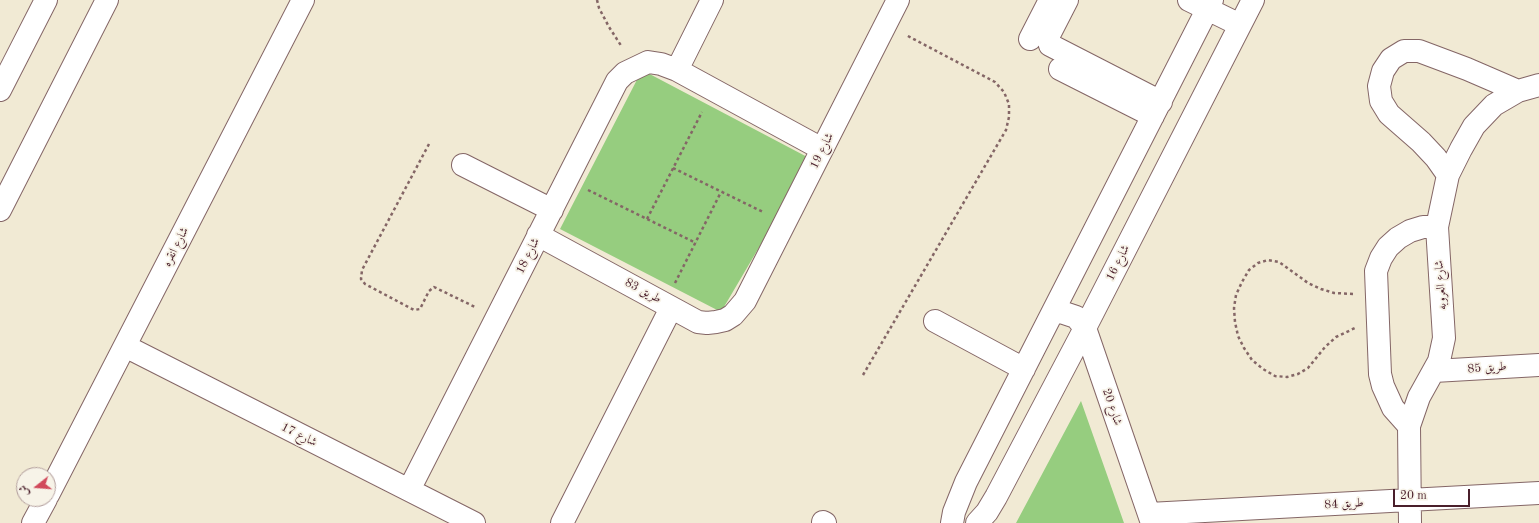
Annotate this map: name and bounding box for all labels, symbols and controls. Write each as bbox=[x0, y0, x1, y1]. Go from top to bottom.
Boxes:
street label: شارع 19 bbox=[807, 131, 837, 171]
street label: شارع انقره bbox=[160, 225, 192, 269]
street label: شارع 18 bbox=[513, 236, 543, 276]
street label: شارع 16 bbox=[1103, 243, 1133, 283]
street label: شارع العروبه bbox=[1432, 260, 1450, 310]
street label: طريق 83 bbox=[622, 275, 664, 307]
street label: طريق 85 bbox=[1467, 359, 1507, 377]
street label: شارع 20 bbox=[1099, 387, 1125, 427]
street label: شارع 17 bbox=[279, 420, 319, 450]
north arrow bbox=[16, 467, 56, 507]
scale bar bbox=[1395, 481, 1472, 507]
text: ش bbox=[18, 484, 32, 497]
text: 20 m bbox=[1400, 490, 1427, 502]
street label: طريق 84 bbox=[1324, 496, 1364, 512]

